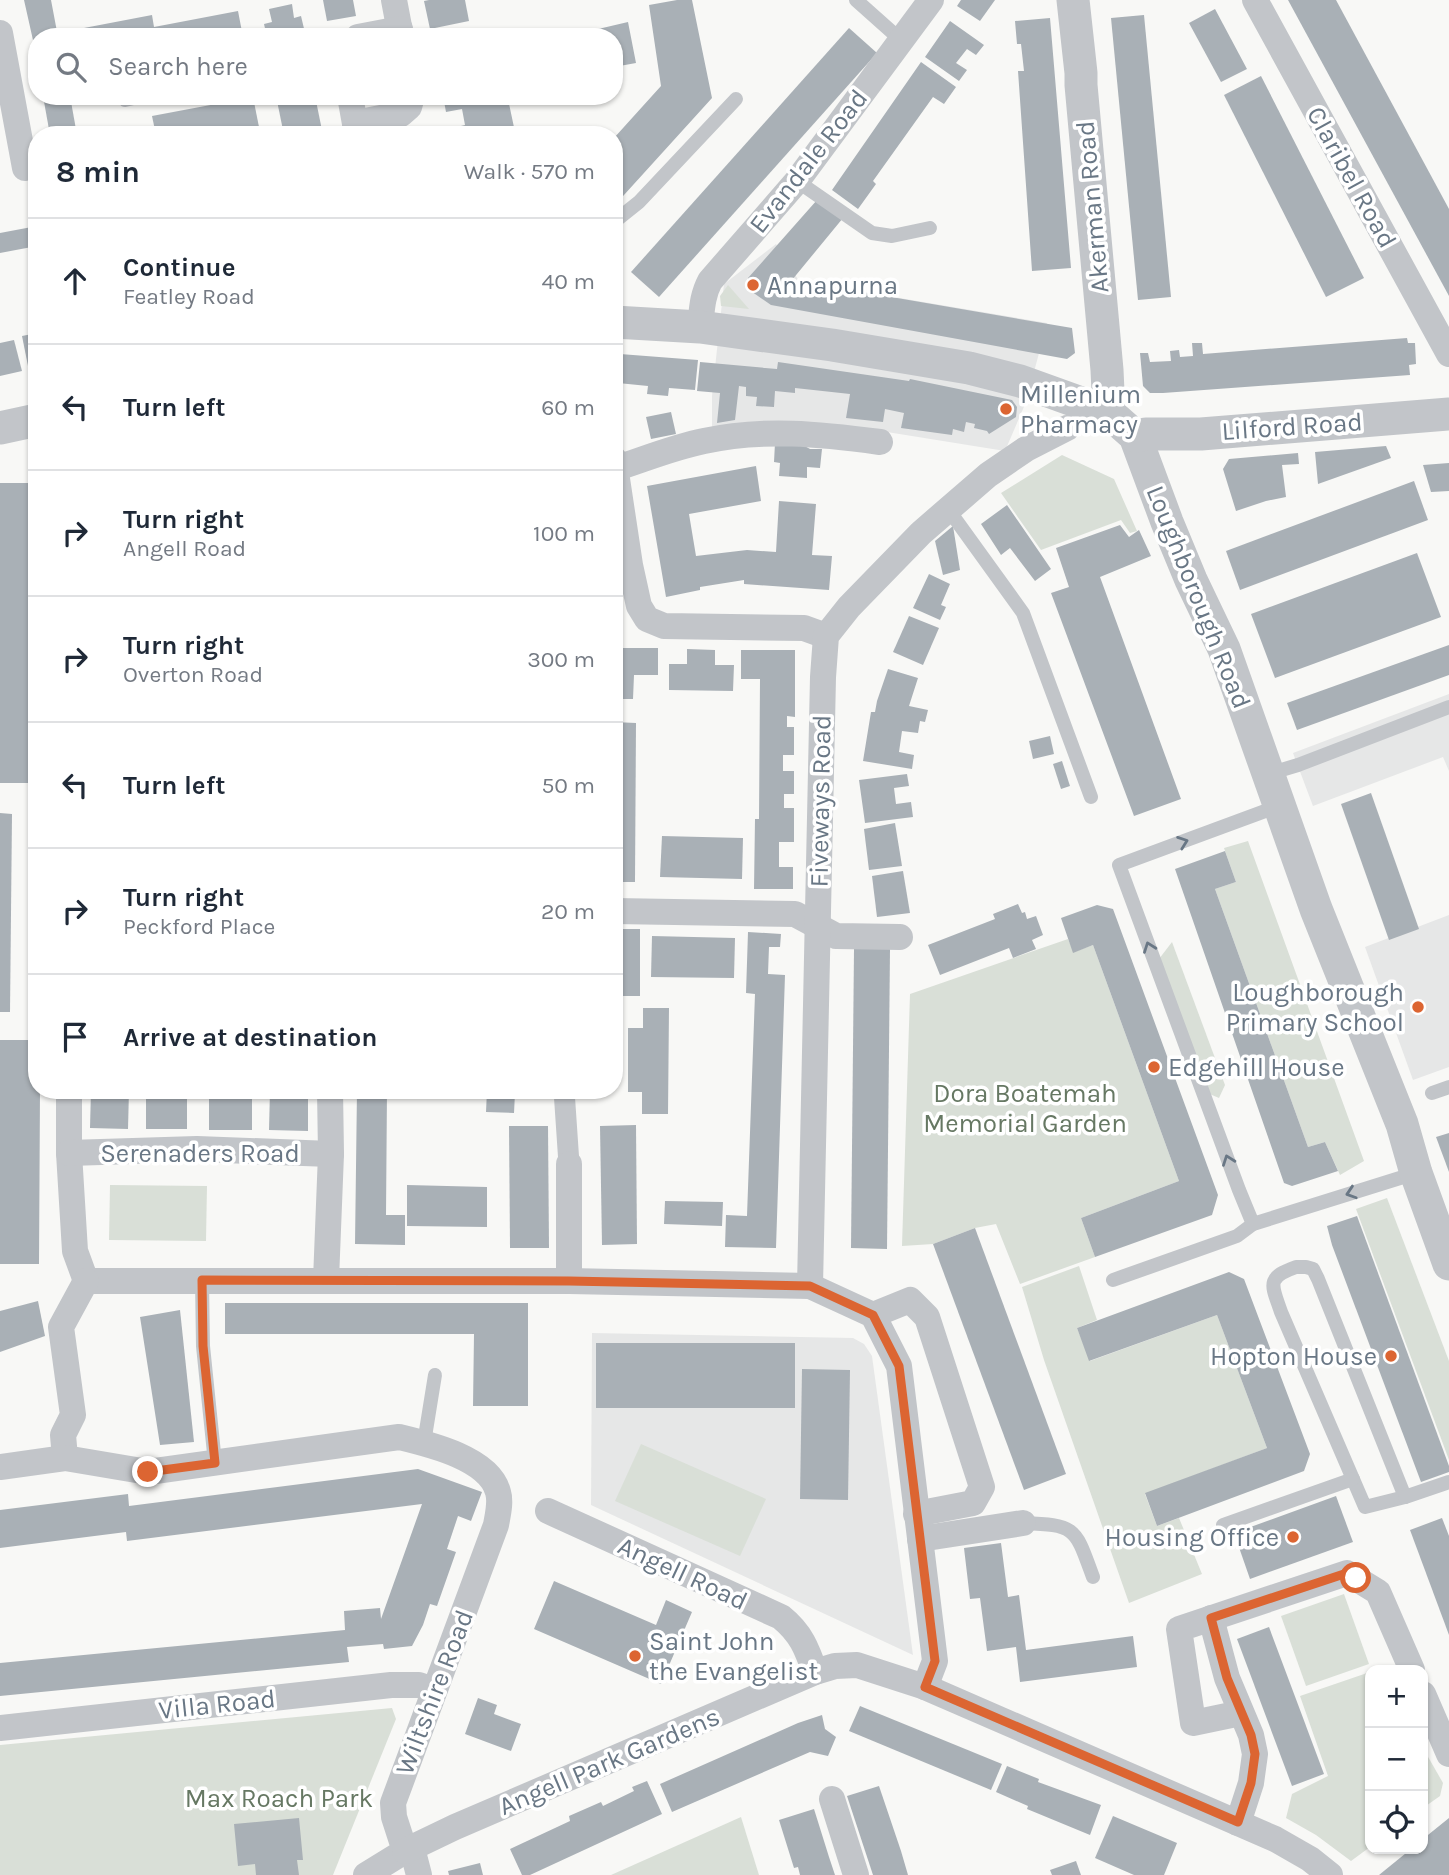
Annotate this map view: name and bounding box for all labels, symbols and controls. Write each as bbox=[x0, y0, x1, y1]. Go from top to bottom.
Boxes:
search box bbox=[28, 28, 623, 105]
icon: search bbox=[52, 48, 90, 86]
text: Search here bbox=[108, 51, 248, 82]
street label: Evandale Road bbox=[743, 83, 874, 239]
street label: Claribel Road bbox=[1300, 101, 1403, 253]
street label: Akerman Road bbox=[1070, 120, 1115, 294]
text: 8 min bbox=[56, 154, 140, 190]
text: Walk · 570 m bbox=[464, 158, 595, 185]
text: Continue bbox=[123, 252, 235, 283]
icon: ahead bbox=[56, 262, 94, 300]
text: 40 m bbox=[542, 268, 595, 295]
place label: Annapurna bbox=[767, 270, 898, 301]
marker: Annapurna bbox=[745, 277, 761, 293]
text: Featley Road bbox=[123, 283, 255, 310]
place label: Millenium Pharmacy bbox=[1020, 379, 1141, 440]
icon: left bbox=[56, 388, 94, 426]
text: Turn left bbox=[123, 392, 225, 423]
text: 60 m bbox=[541, 394, 595, 421]
marker: Millenium Pharmacy bbox=[998, 401, 1014, 417]
street label: Lilford Road bbox=[1221, 406, 1364, 447]
street label: Loughborough Road bbox=[1140, 481, 1257, 713]
text: Turn right bbox=[123, 504, 244, 535]
icon: right bbox=[56, 514, 94, 552]
text: 100 m bbox=[533, 520, 595, 547]
text: Angell Road bbox=[123, 535, 246, 562]
text: Turn right bbox=[123, 630, 244, 661]
icon: right bbox=[56, 640, 94, 678]
text: 300 m bbox=[527, 646, 595, 673]
text: Overton Road bbox=[123, 661, 263, 688]
street label: Fiveways Road bbox=[803, 714, 838, 888]
icon: left bbox=[56, 766, 94, 804]
text: Turn left bbox=[123, 770, 225, 801]
text: 50 m bbox=[541, 772, 595, 799]
one-way arrow bbox=[1177, 836, 1189, 850]
text: Turn right bbox=[123, 882, 244, 913]
icon: right bbox=[56, 892, 94, 930]
text: 20 m bbox=[541, 898, 595, 925]
text: Peckford Place bbox=[123, 913, 275, 940]
one-way arrow bbox=[1143, 941, 1157, 953]
place label: Loughborough Primary School bbox=[1226, 977, 1404, 1038]
marker: Loughborough Primary School bbox=[1410, 999, 1426, 1015]
icon: arrive bbox=[56, 1018, 94, 1056]
text: Arrive at destination bbox=[123, 1022, 377, 1053]
place label: Edgehill House bbox=[1168, 1052, 1345, 1083]
marker: Edgehill House bbox=[1146, 1059, 1162, 1075]
park label: Dora Boatemah Memorial Garden bbox=[923, 1078, 1127, 1139]
street label: Serenaders Road bbox=[100, 1138, 300, 1169]
one-way arrow bbox=[1222, 1155, 1236, 1167]
one-way arrow bbox=[1345, 1184, 1357, 1199]
place label: Hopton House bbox=[1210, 1341, 1377, 1372]
marker: Hopton House bbox=[1383, 1348, 1399, 1364]
route end bbox=[132, 1456, 163, 1487]
place label: Housing Office bbox=[1105, 1522, 1279, 1553]
marker: Housing Office bbox=[1285, 1529, 1301, 1545]
street label: Angell Road bbox=[613, 1530, 752, 1617]
route start bbox=[1340, 1562, 1371, 1593]
street label: Wiltshire Road bbox=[389, 1605, 480, 1779]
place label: Saint John the Evangelist bbox=[649, 1626, 818, 1687]
marker: Saint John the Evangelist bbox=[627, 1648, 643, 1664]
map controls bbox=[1365, 1665, 1428, 1854]
button: + bbox=[1365, 1665, 1428, 1728]
street label: Villa Road bbox=[157, 1683, 277, 1726]
street label: Angell Park Gardens bbox=[494, 1701, 724, 1822]
button: − bbox=[1365, 1728, 1428, 1791]
park label: Max Roach Park bbox=[185, 1783, 373, 1814]
button: locate bbox=[1365, 1791, 1428, 1854]

